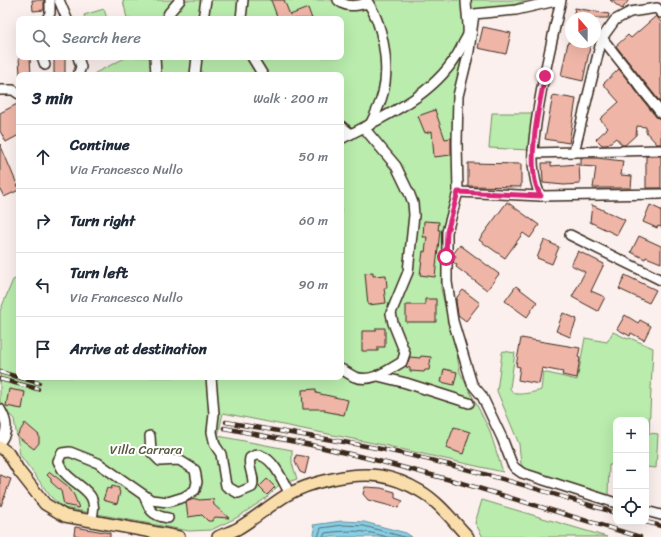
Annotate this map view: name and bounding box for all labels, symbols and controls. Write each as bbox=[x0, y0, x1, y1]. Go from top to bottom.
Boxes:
north arrow bbox=[565, 12, 601, 48]
search box bbox=[16, 16, 344, 60]
text: Search here bbox=[62, 25, 141, 51]
icon: search bbox=[30, 27, 52, 49]
route end bbox=[536, 67, 554, 85]
text: 3 min bbox=[32, 83, 73, 113]
text: Walk · 200 m bbox=[253, 87, 328, 110]
text: Continue bbox=[70, 132, 130, 158]
text: 50 m bbox=[298, 145, 328, 168]
icon: ahead bbox=[32, 146, 54, 168]
text: Via Francesco Nullo bbox=[70, 158, 183, 181]
text: Turn right bbox=[70, 208, 135, 234]
text: 60 m bbox=[299, 209, 328, 232]
icon: right bbox=[32, 210, 54, 232]
route start bbox=[437, 248, 455, 266]
text: Turn left bbox=[70, 260, 128, 286]
text: 90 m bbox=[298, 273, 328, 296]
icon: left bbox=[32, 274, 54, 296]
text: Via Francesco Nullo bbox=[70, 286, 183, 309]
text: Arrive at destination bbox=[70, 336, 207, 362]
icon: arrive bbox=[32, 338, 54, 360]
map controls bbox=[613, 417, 649, 525]
button: + bbox=[613, 417, 649, 453]
park label: Villa Carrara bbox=[110, 438, 183, 461]
button: − bbox=[613, 453, 649, 489]
button: locate bbox=[613, 489, 649, 525]

